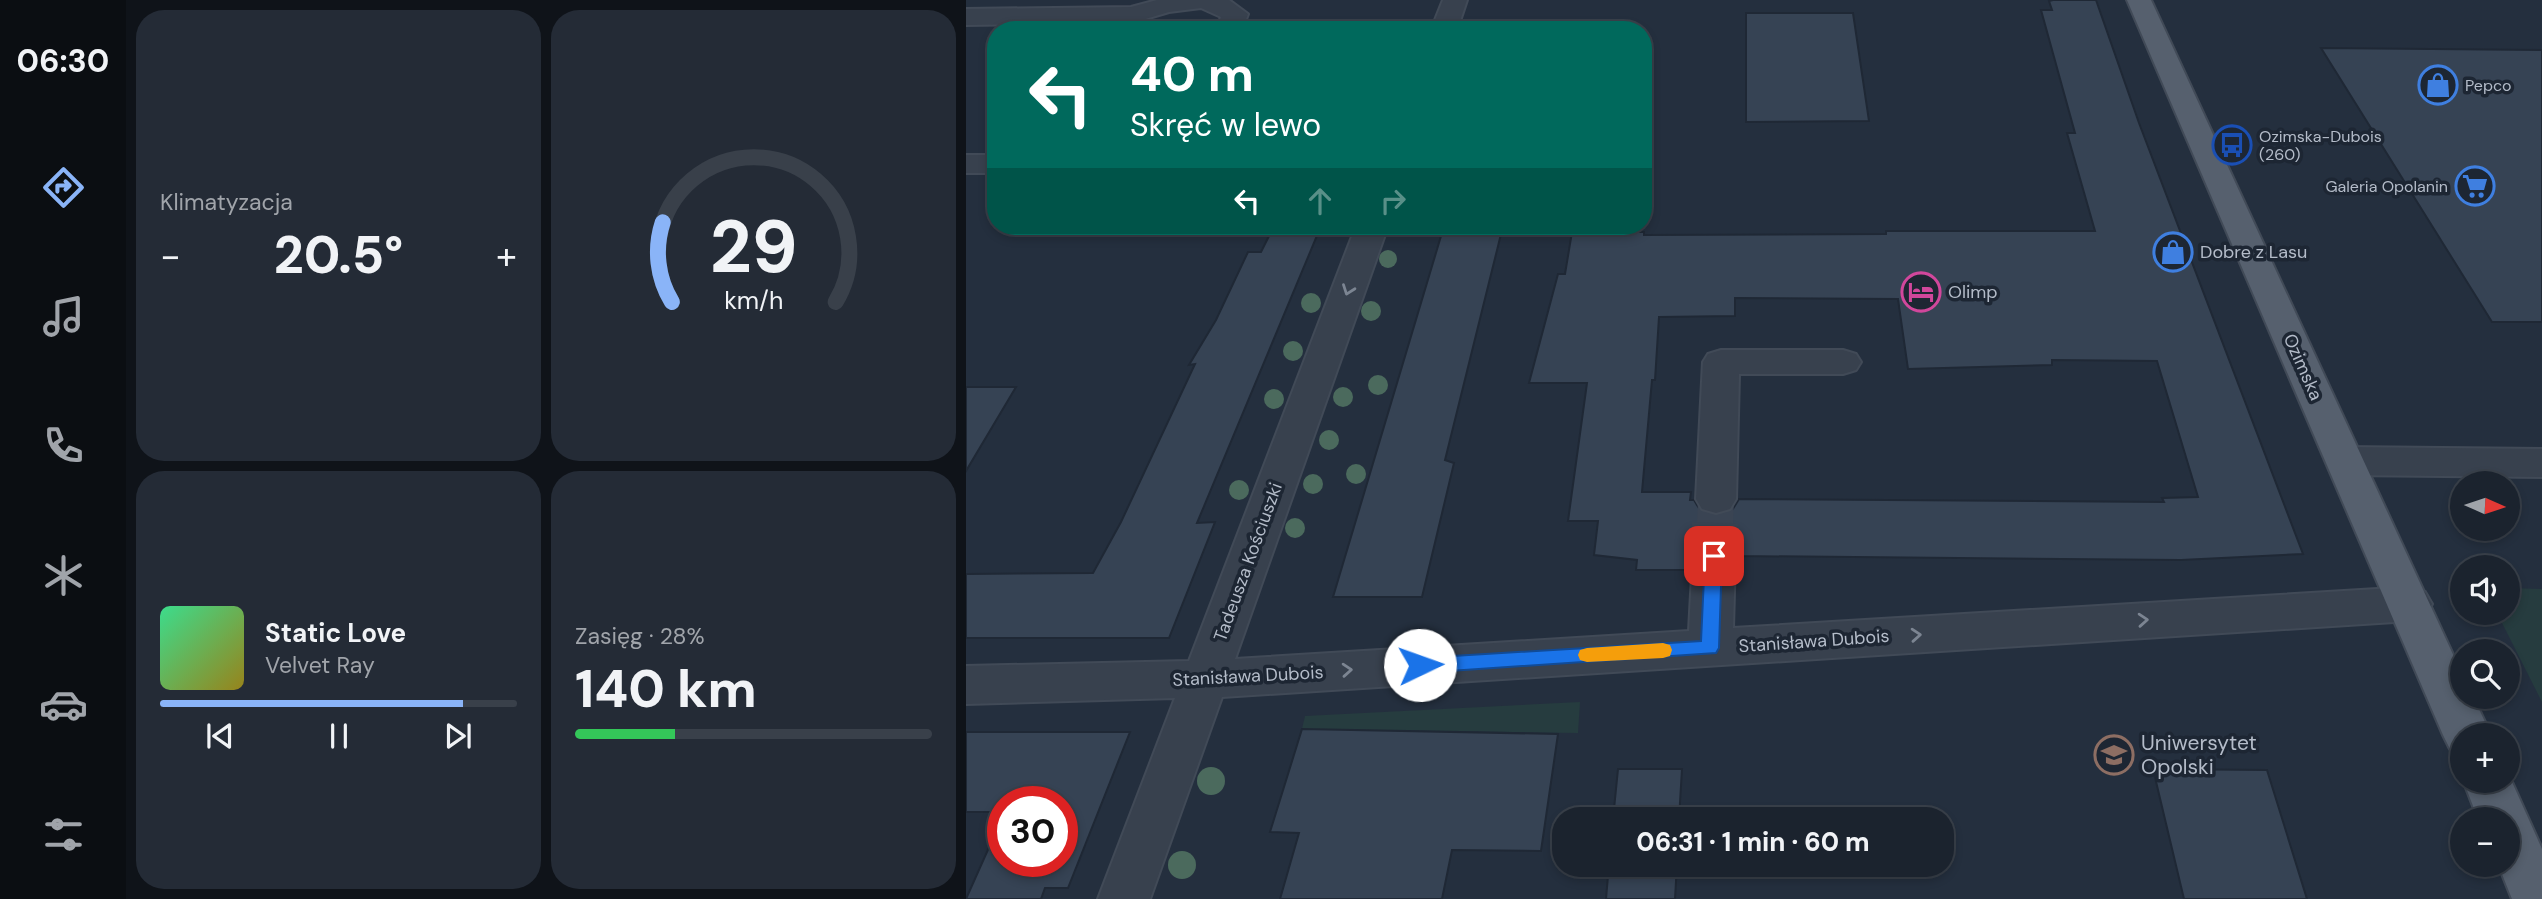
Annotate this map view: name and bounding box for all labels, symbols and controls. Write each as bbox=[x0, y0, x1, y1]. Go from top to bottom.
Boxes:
text: 06:30 bbox=[17, 40, 109, 82]
text: 40 m bbox=[1130, 42, 1254, 106]
icon: left bbox=[1015, 49, 1106, 140]
shop icon: Pepco bbox=[2417, 64, 2459, 106]
place label: Pepco bbox=[2465, 75, 2512, 96]
text: Skręć w lewo bbox=[1130, 104, 1321, 146]
bus stop icon: Ozimska-Dubois (260) bbox=[2211, 124, 2253, 166]
place label: Ozimska-Dubois (260) bbox=[2259, 126, 2382, 165]
icon: directions bbox=[39, 163, 88, 212]
supermarket icon: Galeria Opolanin bbox=[2454, 165, 2496, 207]
place label: Galeria Opolanin bbox=[2325, 176, 2448, 197]
icon: left bbox=[1228, 182, 1266, 220]
icon: ahead bbox=[1301, 182, 1339, 220]
icon: right bbox=[1374, 182, 1412, 220]
text: Klimatyzacja bbox=[160, 187, 293, 217]
text: 29 bbox=[710, 200, 797, 295]
text: 20.5° bbox=[274, 221, 403, 289]
text: − bbox=[160, 231, 181, 281]
text: + bbox=[496, 231, 517, 281]
shop icon: Dobre z Lasu bbox=[2152, 231, 2194, 273]
place label: Dobre z Lasu bbox=[2200, 240, 2307, 264]
hotel icon: Olimp bbox=[1900, 271, 1942, 313]
place label: Olimp bbox=[1948, 280, 1998, 304]
text: km/h bbox=[724, 283, 783, 316]
one-way arrow bbox=[1342, 283, 1356, 295]
icon: music bbox=[39, 292, 88, 341]
street label: Ozimska bbox=[2278, 330, 2328, 404]
icon: phone bbox=[39, 421, 88, 470]
north arrow bbox=[2450, 471, 2520, 541]
map controls bbox=[2450, 471, 2520, 877]
street label: Tadeusza Kościuszki bbox=[1208, 479, 1288, 645]
pin bbox=[1684, 526, 1744, 586]
icon: arrive bbox=[1695, 537, 1733, 575]
icon: climate bbox=[39, 551, 88, 600]
button: sound bbox=[2450, 555, 2520, 625]
one-way arrow bbox=[2138, 613, 2149, 628]
text: Static Love bbox=[265, 616, 406, 650]
text: Zasięg · 28% bbox=[575, 621, 705, 651]
street label: Stanisława Dubois bbox=[1738, 624, 1890, 658]
one-way arrow bbox=[1911, 627, 1922, 642]
position arrow bbox=[1383, 628, 1457, 702]
button: search bbox=[2450, 639, 2520, 709]
text: Velvet Ray bbox=[265, 650, 375, 680]
text: 140 km bbox=[575, 655, 757, 723]
street label: Stanisława Dubois bbox=[1172, 660, 1324, 692]
one-way arrow bbox=[1342, 663, 1353, 678]
icon: car bbox=[39, 680, 88, 729]
icon: previous bbox=[201, 717, 239, 755]
icon: pause bbox=[320, 717, 358, 755]
icon: next bbox=[439, 717, 477, 755]
button: + bbox=[2450, 723, 2520, 793]
place label: Uniwersytet Opolski bbox=[2141, 729, 2257, 781]
school or university icon: Uniwersytet Opolski bbox=[2093, 734, 2135, 776]
speed limit sign: 30 bbox=[987, 786, 1078, 877]
button: − bbox=[2450, 807, 2520, 877]
icon: filters bbox=[39, 810, 88, 859]
text: 06:31 · 1 min · 60 m bbox=[1636, 825, 1870, 859]

